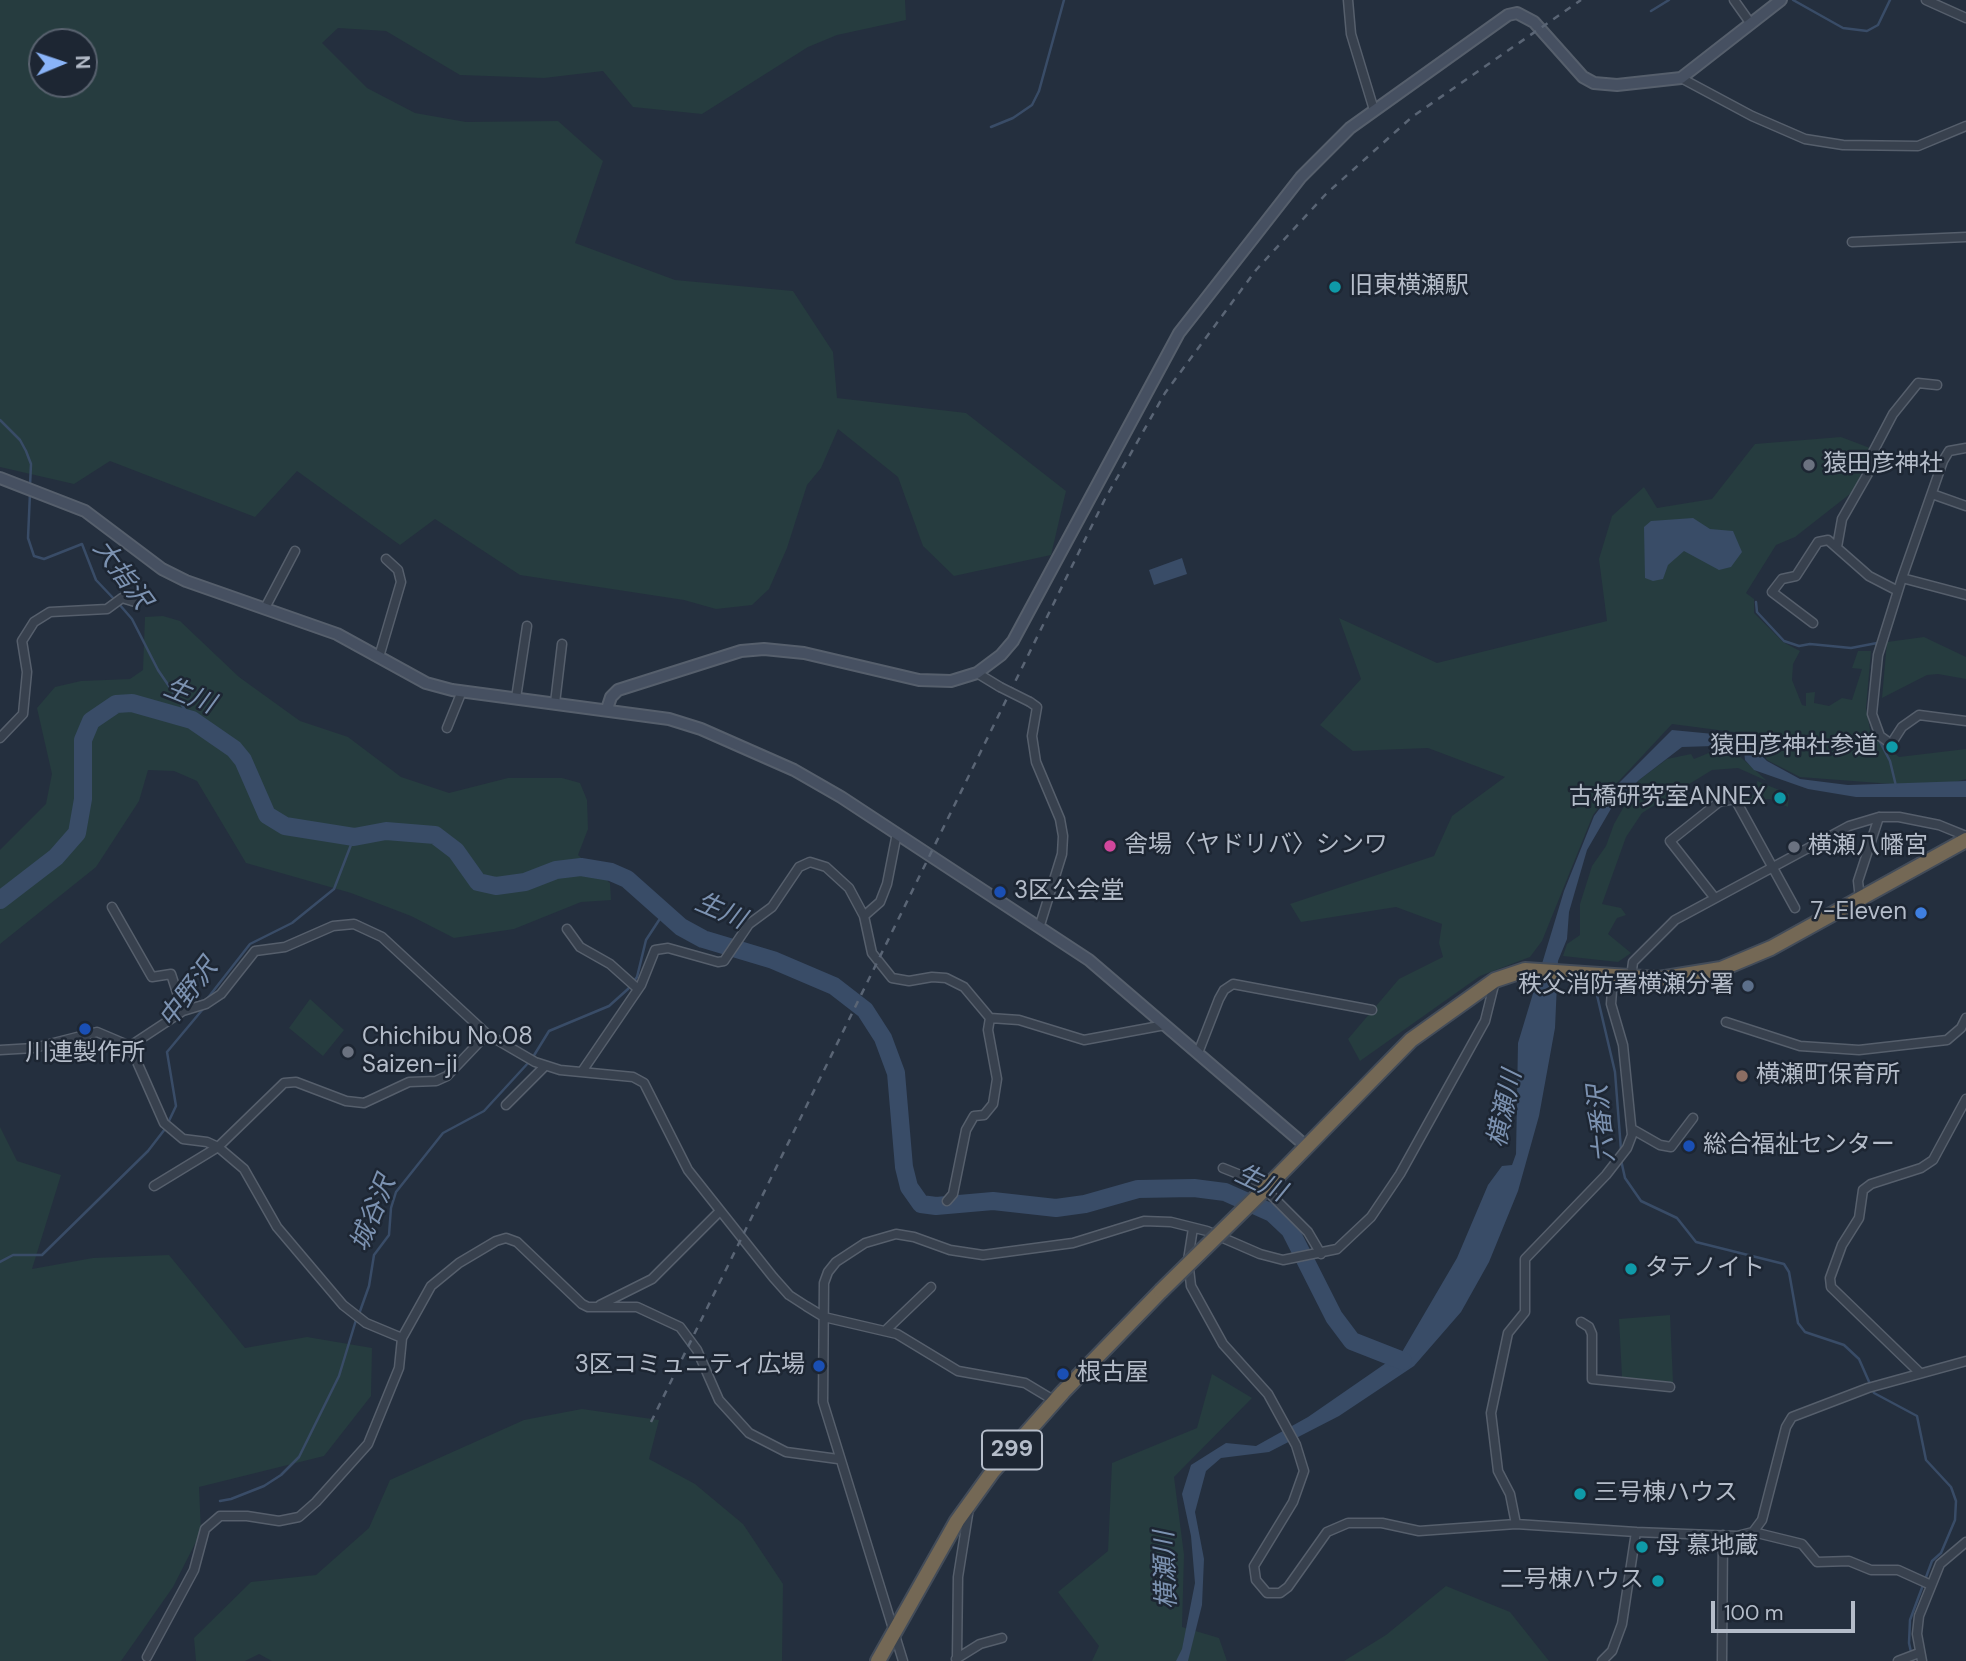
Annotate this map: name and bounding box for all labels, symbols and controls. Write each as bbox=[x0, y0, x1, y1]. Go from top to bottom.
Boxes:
north arrow bbox=[28, 28, 98, 98]
text: N bbox=[70, 55, 95, 70]
place label: 旧東横瀬駅 bbox=[1349, 273, 1469, 301]
marker: 旧東横瀬駅 bbox=[1327, 279, 1343, 295]
place label: 猿田彦神社 bbox=[1823, 451, 1943, 479]
marker: 猿田彦神社 bbox=[1801, 457, 1817, 473]
water label: 大指沢 bbox=[85, 534, 157, 616]
water label: 生川 bbox=[159, 673, 219, 721]
place label: 猿田彦神社参道 bbox=[1710, 733, 1878, 761]
marker: 猿田彦神社参道 bbox=[1884, 739, 1900, 755]
place label: 古橋研究室ANNEX bbox=[1569, 784, 1766, 812]
marker: 古橋研究室ANNEX bbox=[1772, 790, 1788, 806]
place label: 舎場〈ヤドリバ〉シンワ bbox=[1124, 832, 1388, 860]
place label: 横瀬八幡宮 bbox=[1808, 833, 1928, 861]
marker: 舎場〈ヤドリバ〉シンワ bbox=[1102, 838, 1118, 854]
marker: 横瀬八幡宮 bbox=[1786, 839, 1802, 855]
place label: 3区公会堂 bbox=[1014, 878, 1124, 906]
marker: 3区公会堂 bbox=[992, 884, 1008, 900]
water label: 生川 bbox=[690, 887, 750, 937]
place label: 7-Eleven bbox=[1810, 899, 1907, 927]
marker: 7-Eleven bbox=[1913, 905, 1929, 921]
water label: 中野沢 bbox=[153, 953, 225, 1035]
place label: 秩父消防署横瀬分署 bbox=[1518, 972, 1734, 1000]
marker: 秩父消防署横瀬分署 bbox=[1740, 978, 1756, 994]
marker: 川連製作所 bbox=[77, 1021, 93, 1037]
place label: Chichibu No.08 Saizen-ji bbox=[362, 1024, 533, 1080]
place label: 川連製作所 bbox=[25, 1040, 145, 1068]
marker: Chichibu No.08 Saizen-ji bbox=[340, 1044, 356, 1060]
place label: 横瀬町保育所 bbox=[1756, 1062, 1900, 1090]
water label: 横瀬川 bbox=[1483, 1068, 1529, 1150]
marker: 横瀬町保育所 bbox=[1734, 1068, 1750, 1084]
water label: 六番沢 bbox=[1583, 1084, 1623, 1164]
place label: 総合福祉センター bbox=[1703, 1132, 1895, 1160]
marker: 総合福祉センター bbox=[1681, 1138, 1697, 1154]
water label: 生川 bbox=[1230, 1159, 1290, 1209]
water label: 城谷沢 bbox=[345, 1172, 403, 1256]
place label: タテノイト bbox=[1645, 1255, 1765, 1283]
marker: タテノイト bbox=[1623, 1261, 1639, 1277]
place label: 3区コミュニティ広場 bbox=[575, 1352, 805, 1380]
marker: 3区コミュニティ広場 bbox=[811, 1358, 827, 1374]
place label: 根古屋 bbox=[1077, 1360, 1149, 1388]
marker: 根古屋 bbox=[1055, 1366, 1071, 1382]
road number: 299 bbox=[982, 1430, 1042, 1470]
place label: 三号棟ハウス bbox=[1594, 1480, 1738, 1508]
marker: 三号棟ハウス bbox=[1572, 1486, 1588, 1502]
water label: 横瀬川 bbox=[1150, 1530, 1184, 1610]
place label: 母 慕地蔵 bbox=[1656, 1533, 1758, 1561]
marker: 母 慕地蔵 bbox=[1634, 1539, 1650, 1555]
place label: 二号棟ハウス bbox=[1500, 1567, 1644, 1595]
marker: 二号棟ハウス bbox=[1650, 1573, 1666, 1589]
scale bar bbox=[1714, 1588, 1857, 1632]
text: 100 m bbox=[1724, 1599, 1784, 1627]

